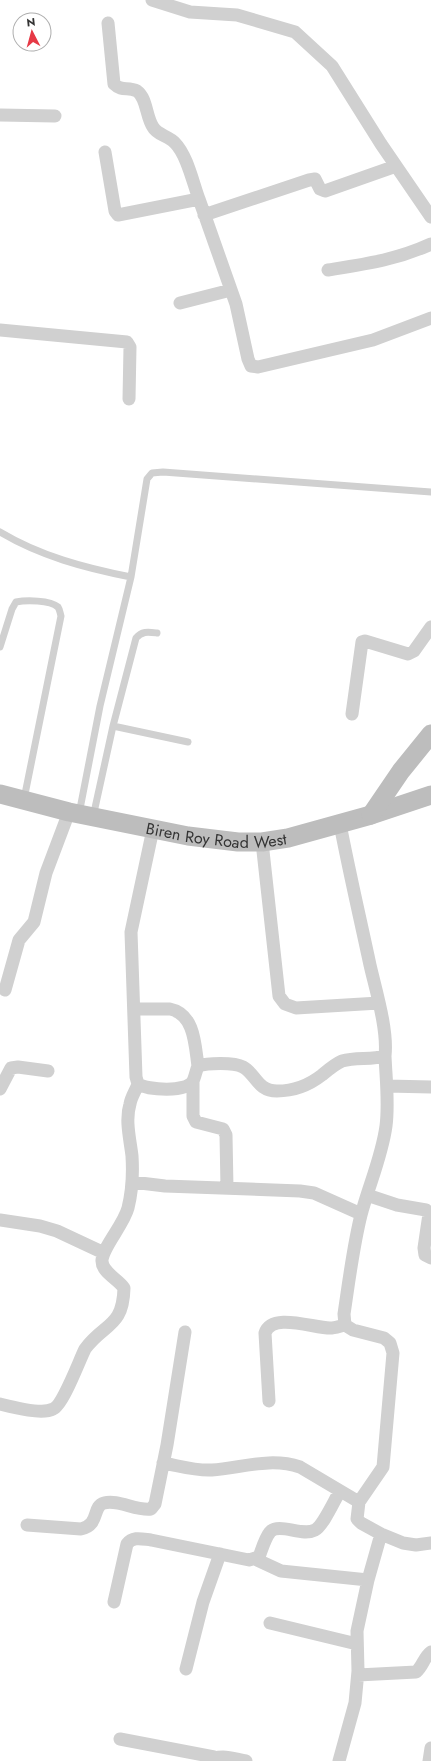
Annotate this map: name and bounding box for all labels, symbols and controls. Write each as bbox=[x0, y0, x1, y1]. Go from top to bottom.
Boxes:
north arrow bbox=[12, 12, 52, 52]
text: N bbox=[26, 14, 36, 30]
street label: Biren Roy Road West bbox=[144, 817, 288, 854]

